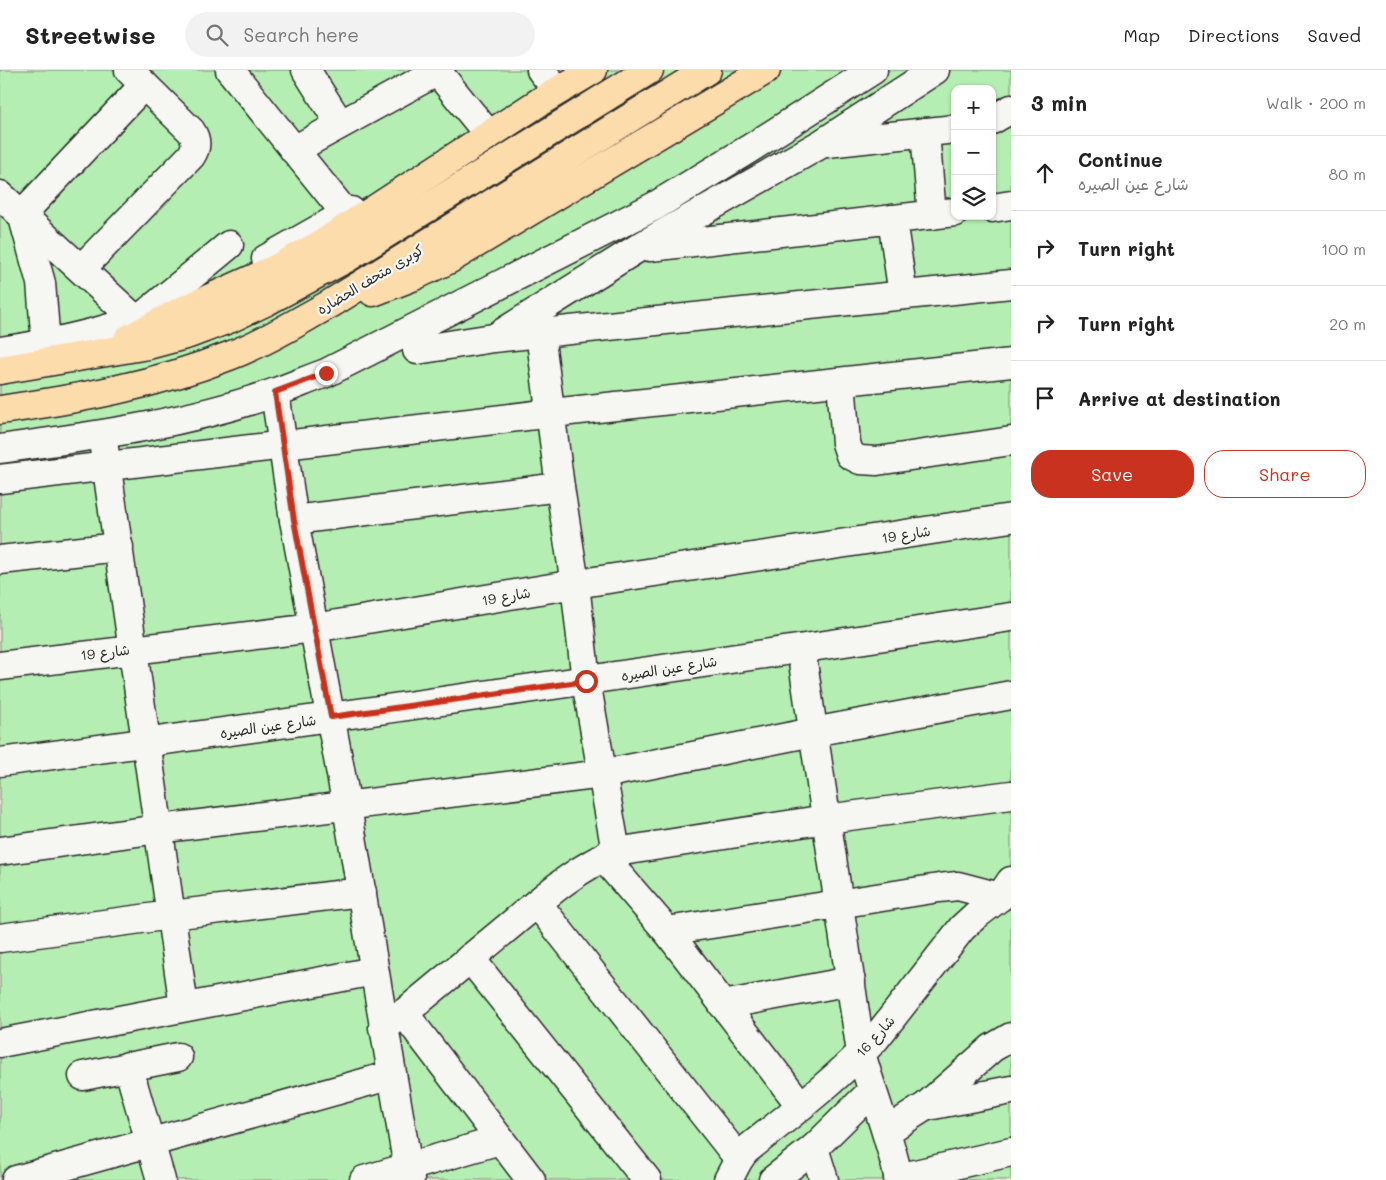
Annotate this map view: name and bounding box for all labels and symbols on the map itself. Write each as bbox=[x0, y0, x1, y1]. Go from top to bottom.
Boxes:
street label: كوبرى متحف الحضاره bbox=[313, 240, 427, 319]
route end bbox=[315, 362, 338, 385]
street label: شارع 19 bbox=[880, 521, 932, 548]
street label: شارع 19 bbox=[480, 582, 532, 611]
street label: شارع 19 bbox=[79, 640, 131, 665]
street label: شارع عين الصيره bbox=[620, 651, 718, 686]
route start bbox=[575, 670, 598, 693]
street label: شارع عين الصيره bbox=[219, 710, 317, 743]
street label: شارع 16 bbox=[851, 1011, 899, 1061]

